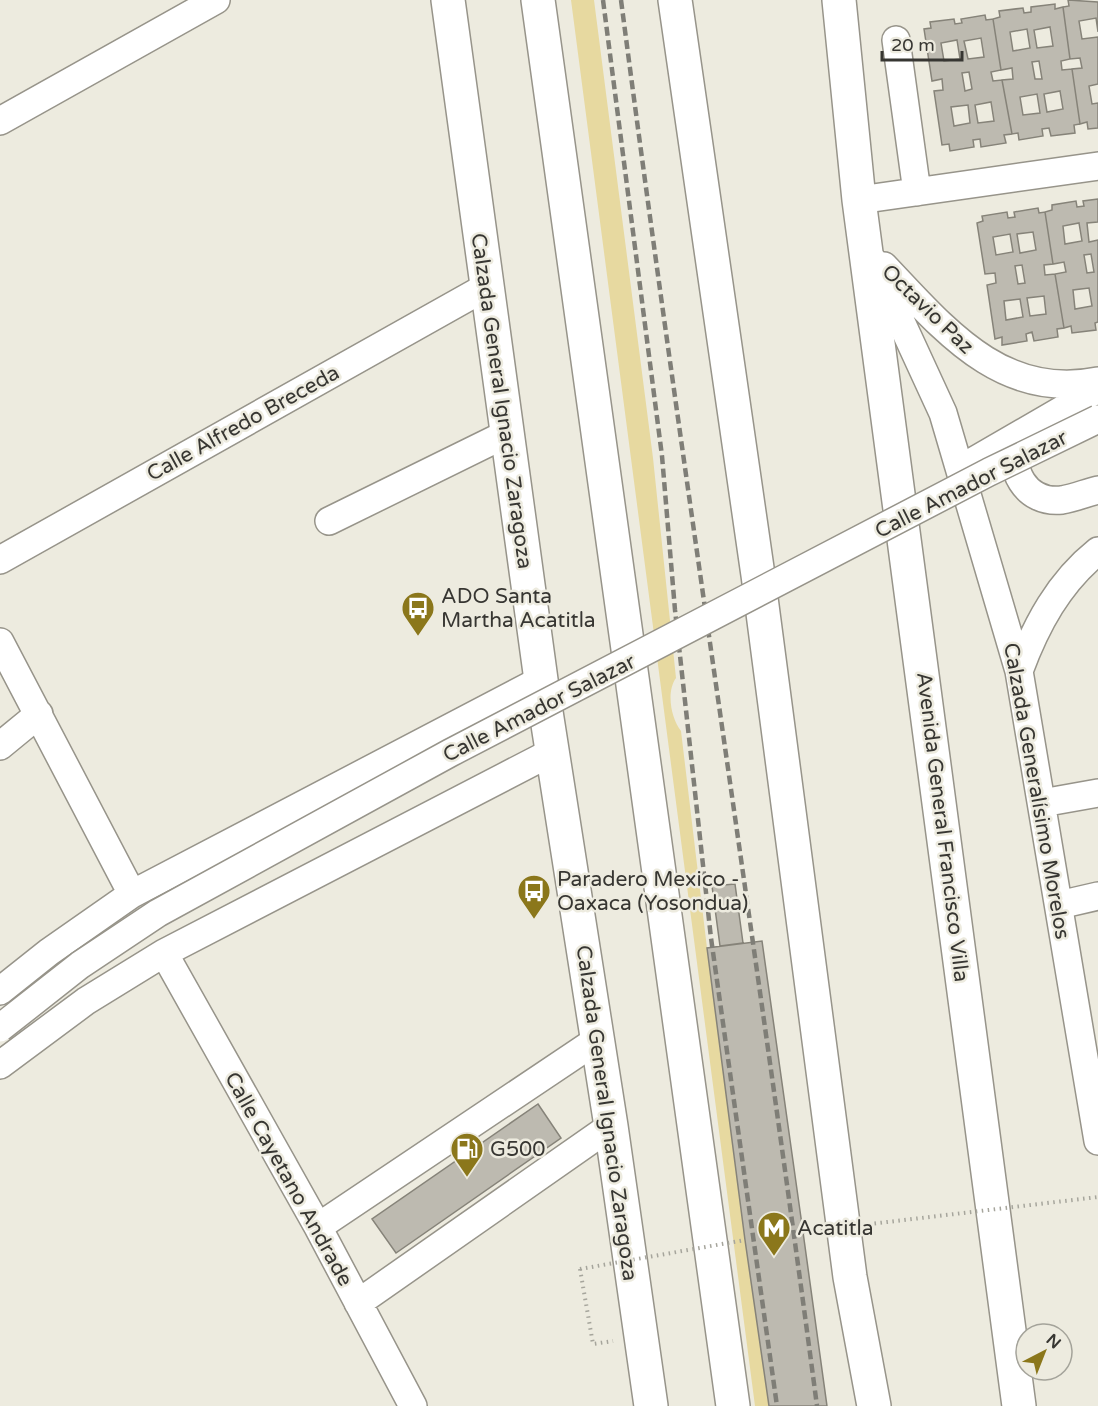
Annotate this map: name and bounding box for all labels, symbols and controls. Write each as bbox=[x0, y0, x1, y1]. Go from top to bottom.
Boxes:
scale bar bbox=[882, 24, 962, 62]
text: 20 m bbox=[891, 34, 935, 56]
street label: Calzada General Ignacio Zaragoza bbox=[466, 232, 537, 571]
street label: Octavio Paz bbox=[877, 259, 979, 359]
street label: Calle Alfredo Breceda bbox=[143, 360, 344, 487]
street label: Calle Amador Salazar bbox=[871, 425, 1072, 544]
place label: ADO Santa Martha Acatitla bbox=[441, 584, 596, 633]
bus stop icon: ADO Santa Martha Acatitla bbox=[400, 590, 436, 637]
street label: Calzada Generalísimo Morelos bbox=[998, 641, 1075, 941]
street label: Calle Amador Salazar bbox=[439, 649, 640, 768]
street label: Avenida General Francisco Villa bbox=[911, 671, 974, 983]
place label: Paradero Mexico - Oaxaca (Yosondua) bbox=[557, 867, 748, 916]
bus stop icon: Paradero Mexico - Oaxaca (Yosondua) bbox=[516, 873, 552, 920]
street label: Calzada General Ignacio Zaragoza bbox=[571, 944, 642, 1283]
street label: Calle Cayetano Andrade bbox=[219, 1068, 358, 1291]
fuel station icon: G500 bbox=[449, 1131, 485, 1178]
place label: G500 bbox=[490, 1137, 545, 1162]
metro station icon: Acatitla bbox=[756, 1210, 792, 1257]
place label: Acatitla bbox=[797, 1216, 873, 1241]
north arrow bbox=[1014, 1322, 1074, 1382]
text: N bbox=[1042, 1330, 1065, 1353]

